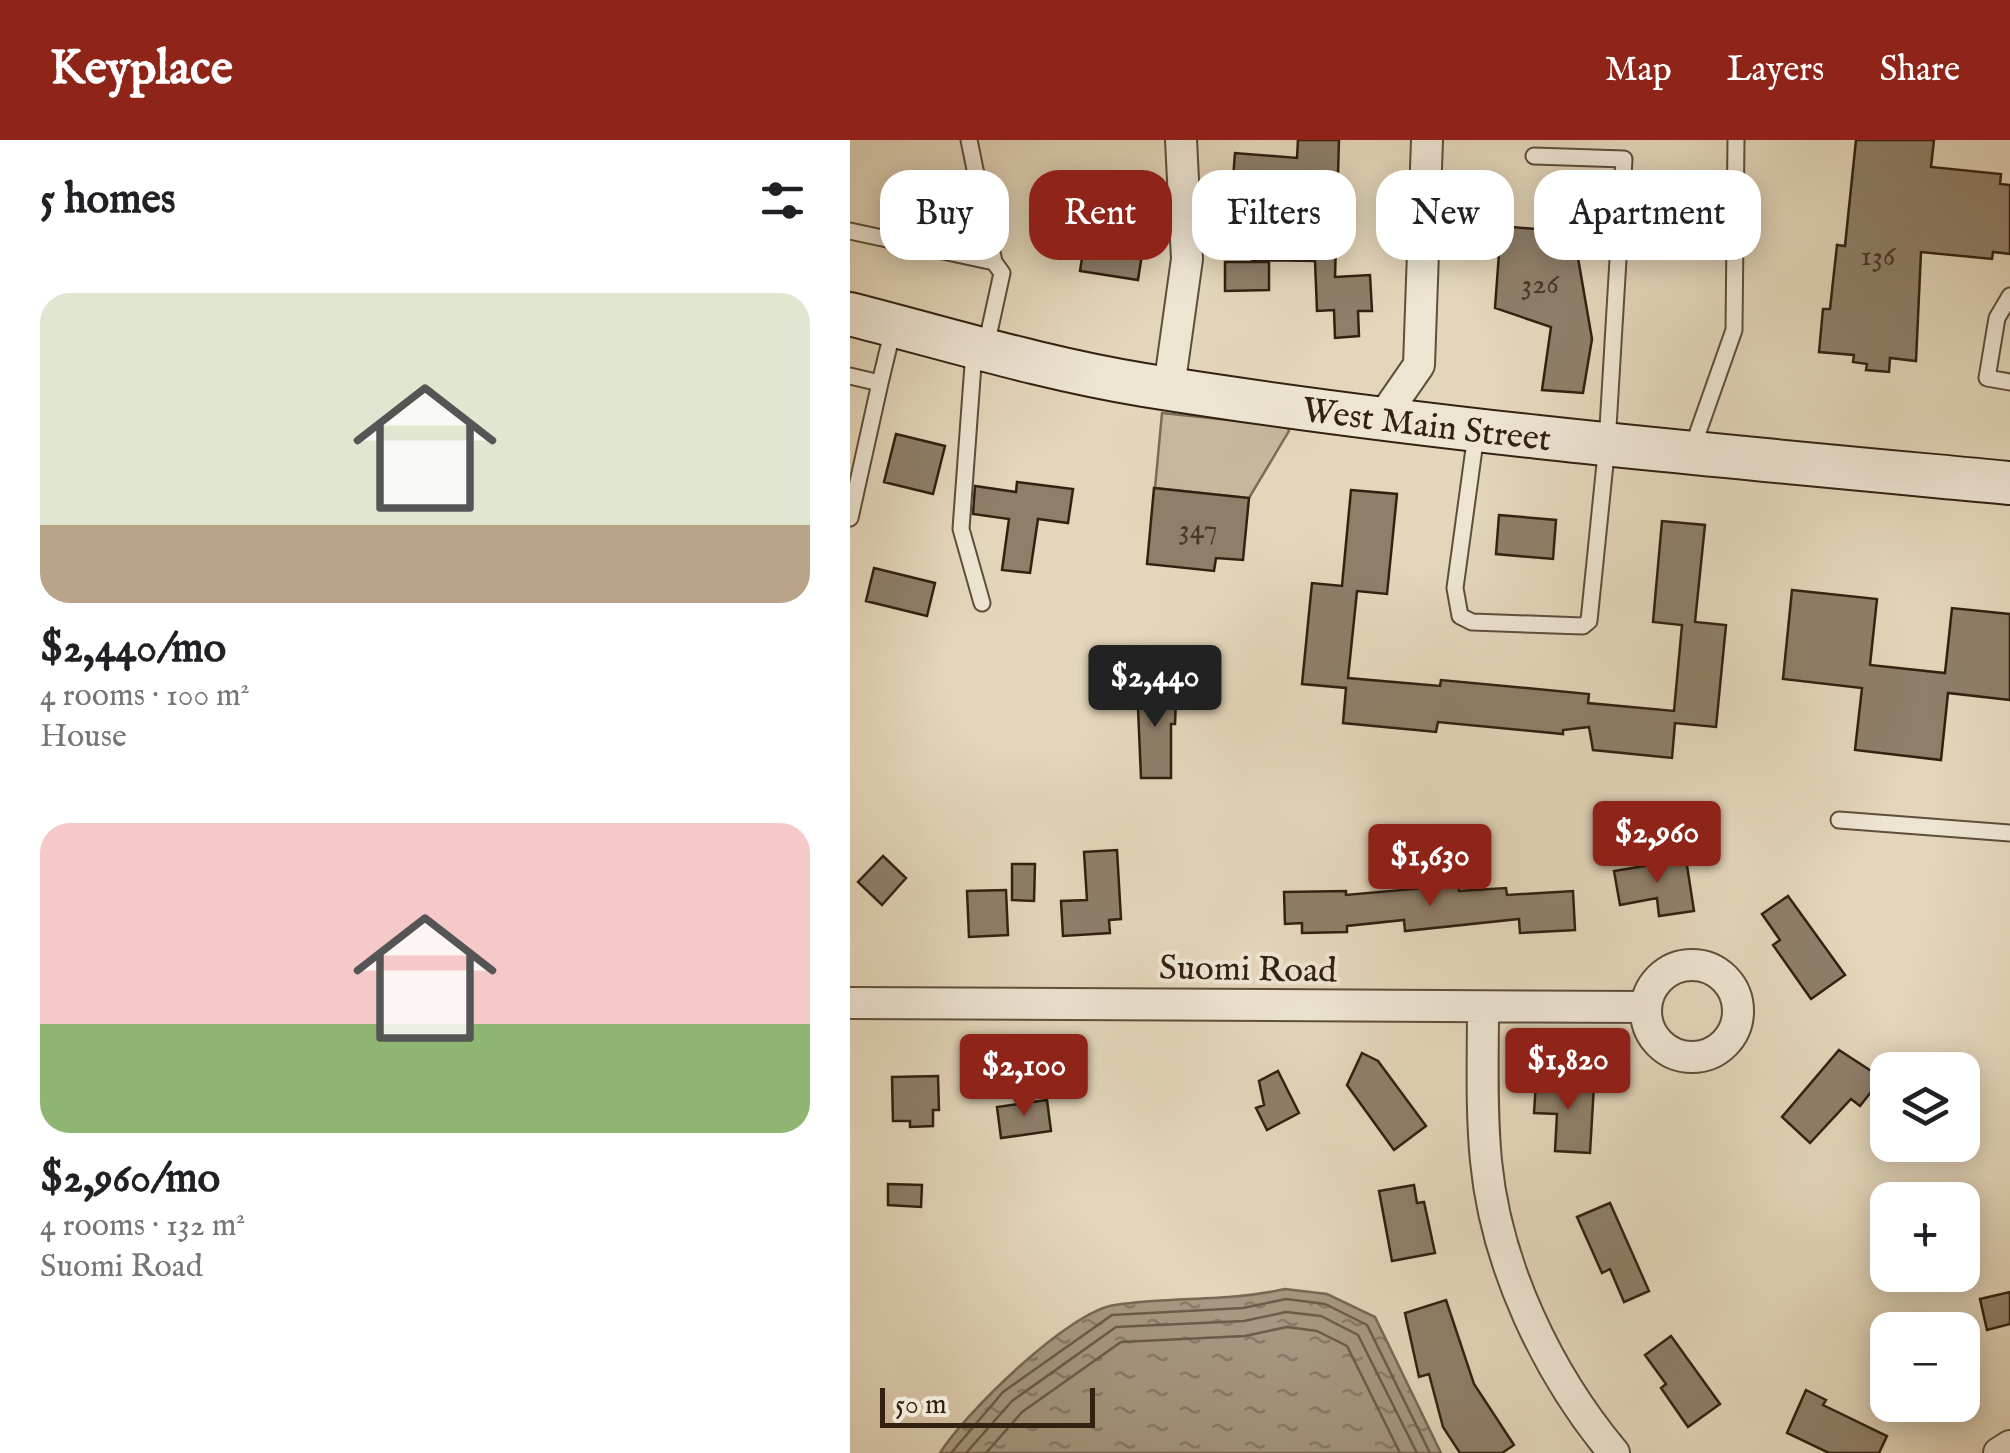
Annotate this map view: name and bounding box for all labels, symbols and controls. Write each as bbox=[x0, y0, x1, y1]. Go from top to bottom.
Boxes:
text: Keyplace bbox=[50, 40, 233, 100]
text: Map bbox=[1605, 48, 1672, 93]
text: Layers bbox=[1727, 48, 1824, 93]
text: Share bbox=[1879, 48, 1960, 93]
chip: Buy bbox=[880, 170, 1009, 260]
chip: Rent bbox=[1029, 170, 1172, 260]
chip: Filters bbox=[1192, 170, 1356, 260]
chip: New bbox=[1376, 170, 1514, 260]
chip: Apartment bbox=[1534, 170, 1761, 260]
icon: filters bbox=[755, 173, 810, 228]
text: 5 homes bbox=[40, 174, 176, 227]
house number: 136 bbox=[1860, 238, 1897, 276]
house number: 326 bbox=[1521, 266, 1560, 304]
icon: home bbox=[335, 358, 515, 538]
street label: West Main Street bbox=[1299, 389, 1553, 463]
house number: 347 bbox=[1178, 511, 1218, 549]
text: $2,440/mo bbox=[40, 623, 226, 676]
pin: $2,440 bbox=[1074, 645, 1236, 730]
text: $2,440 bbox=[1110, 657, 1200, 698]
text: 4 rooms · 100 m² bbox=[40, 676, 250, 717]
text: House bbox=[40, 717, 127, 758]
pin: $2,960 bbox=[1576, 801, 1738, 886]
text: $2,960 bbox=[1615, 813, 1699, 854]
pin: $1,630 bbox=[1349, 824, 1511, 909]
text: $1,630 bbox=[1390, 836, 1470, 877]
icon: home bbox=[335, 888, 515, 1068]
street label: Suomi Road bbox=[1159, 946, 1338, 995]
pin: $1,820 bbox=[1487, 1028, 1649, 1113]
pin: $2,100 bbox=[943, 1034, 1105, 1119]
text: $1,820 bbox=[1527, 1040, 1609, 1081]
text: $2,100 bbox=[982, 1046, 1066, 1087]
map controls bbox=[1870, 1052, 1980, 1422]
button: layers bbox=[1870, 1052, 1980, 1162]
text: $2,960/mo bbox=[40, 1153, 220, 1206]
button: + bbox=[1870, 1182, 1980, 1292]
text: 4 rooms · 132 m² bbox=[40, 1206, 245, 1247]
text: Suomi Road bbox=[40, 1247, 203, 1288]
button: − bbox=[1870, 1312, 1980, 1422]
scale bar bbox=[880, 1383, 1095, 1428]
text: 50 m bbox=[895, 1388, 947, 1423]

